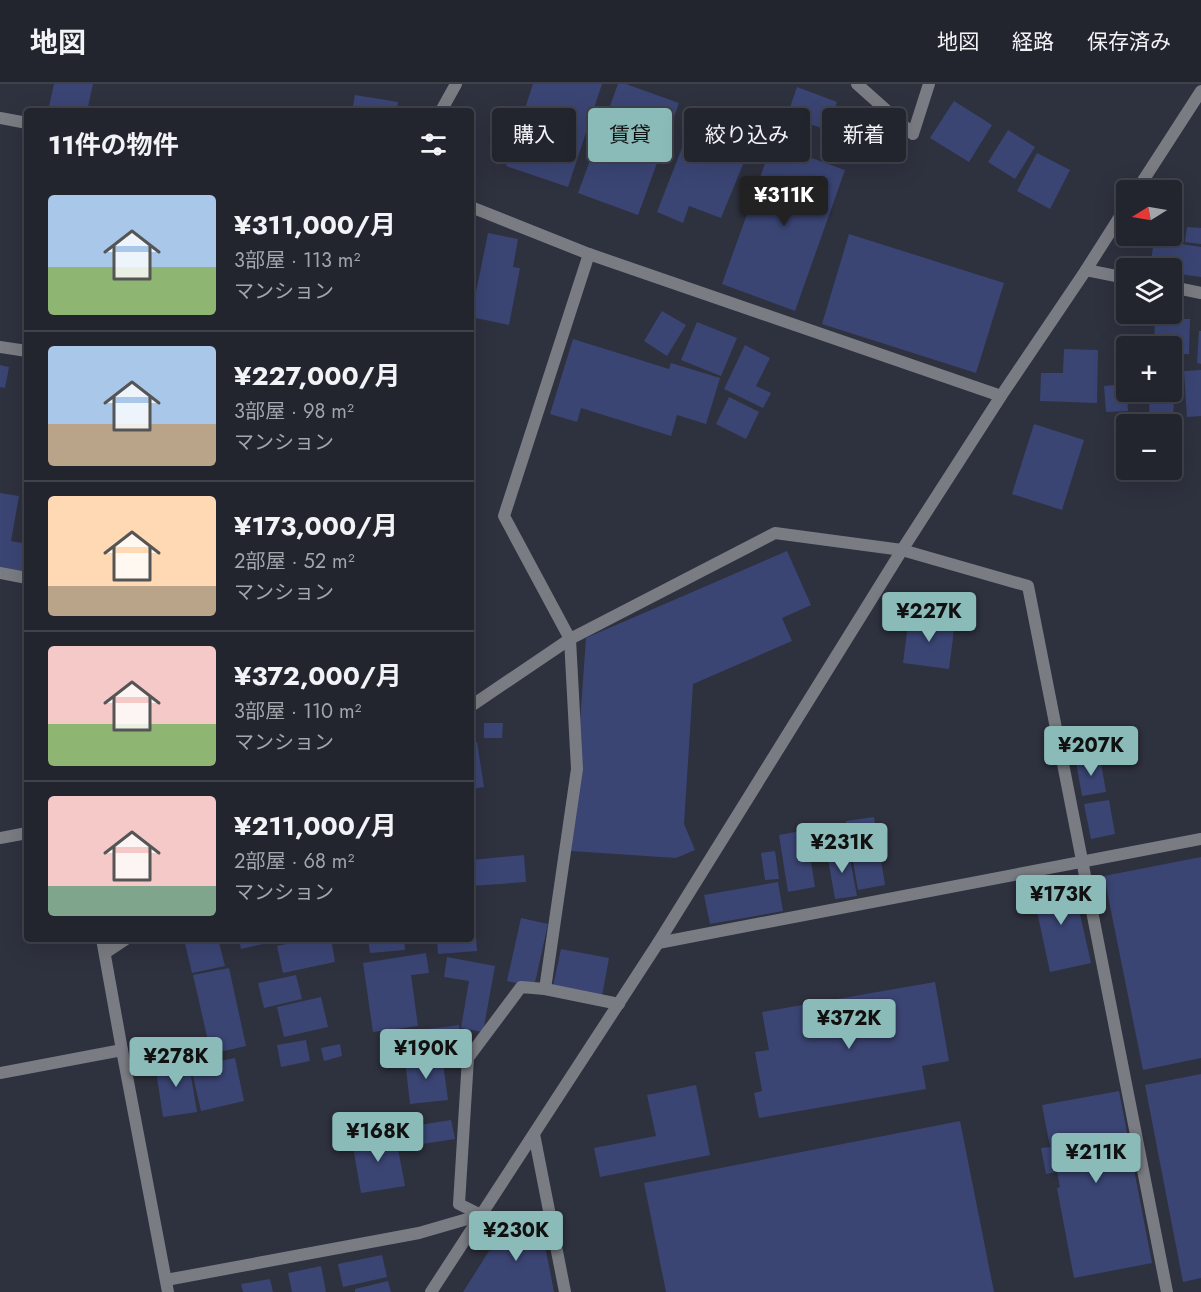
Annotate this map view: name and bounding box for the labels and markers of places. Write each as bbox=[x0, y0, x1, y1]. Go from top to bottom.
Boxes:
pin: ¥311K bbox=[742, 176, 826, 227]
pin: ¥227K bbox=[887, 592, 971, 643]
pin: ¥207K bbox=[1049, 726, 1133, 777]
pin: ¥231K bbox=[800, 823, 884, 874]
pin: ¥173K bbox=[1019, 875, 1103, 926]
pin: ¥372K bbox=[807, 999, 891, 1050]
pin: ¥190K bbox=[384, 1029, 468, 1080]
pin: ¥278K bbox=[134, 1037, 218, 1088]
pin: ¥168K bbox=[336, 1112, 420, 1163]
pin: ¥211K bbox=[1054, 1133, 1138, 1184]
pin: ¥230K bbox=[474, 1211, 558, 1262]

